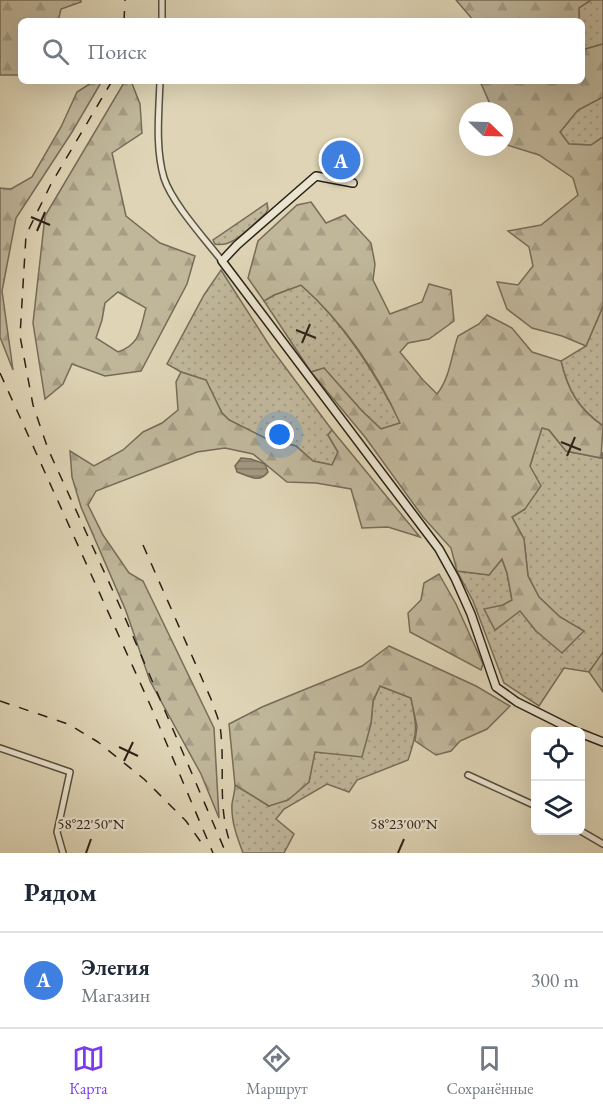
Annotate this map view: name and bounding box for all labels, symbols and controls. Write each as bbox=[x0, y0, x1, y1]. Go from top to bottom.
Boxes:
search box bbox=[18, 18, 585, 84]
icon: search bbox=[39, 35, 72, 68]
text: Поиск bbox=[87, 37, 147, 66]
north arrow bbox=[459, 102, 513, 156]
pin: A bbox=[322, 138, 360, 182]
your location bbox=[265, 420, 294, 449]
map controls bbox=[531, 727, 585, 835]
button: locate bbox=[531, 727, 585, 781]
button: layers bbox=[531, 781, 585, 835]
text: 58°22'50"N bbox=[57, 814, 125, 833]
text: 58°23'00"N bbox=[370, 814, 438, 833]
text: Рядом bbox=[24, 875, 97, 909]
text: Элегия bbox=[81, 953, 150, 982]
text: A bbox=[36, 967, 51, 993]
text: 300 m bbox=[531, 967, 579, 993]
text: Магазин bbox=[81, 982, 150, 1008]
tab: Карта bbox=[69, 1042, 108, 1099]
tab: Маршрут bbox=[246, 1042, 308, 1099]
tab: Сохранённые bbox=[446, 1042, 534, 1099]

